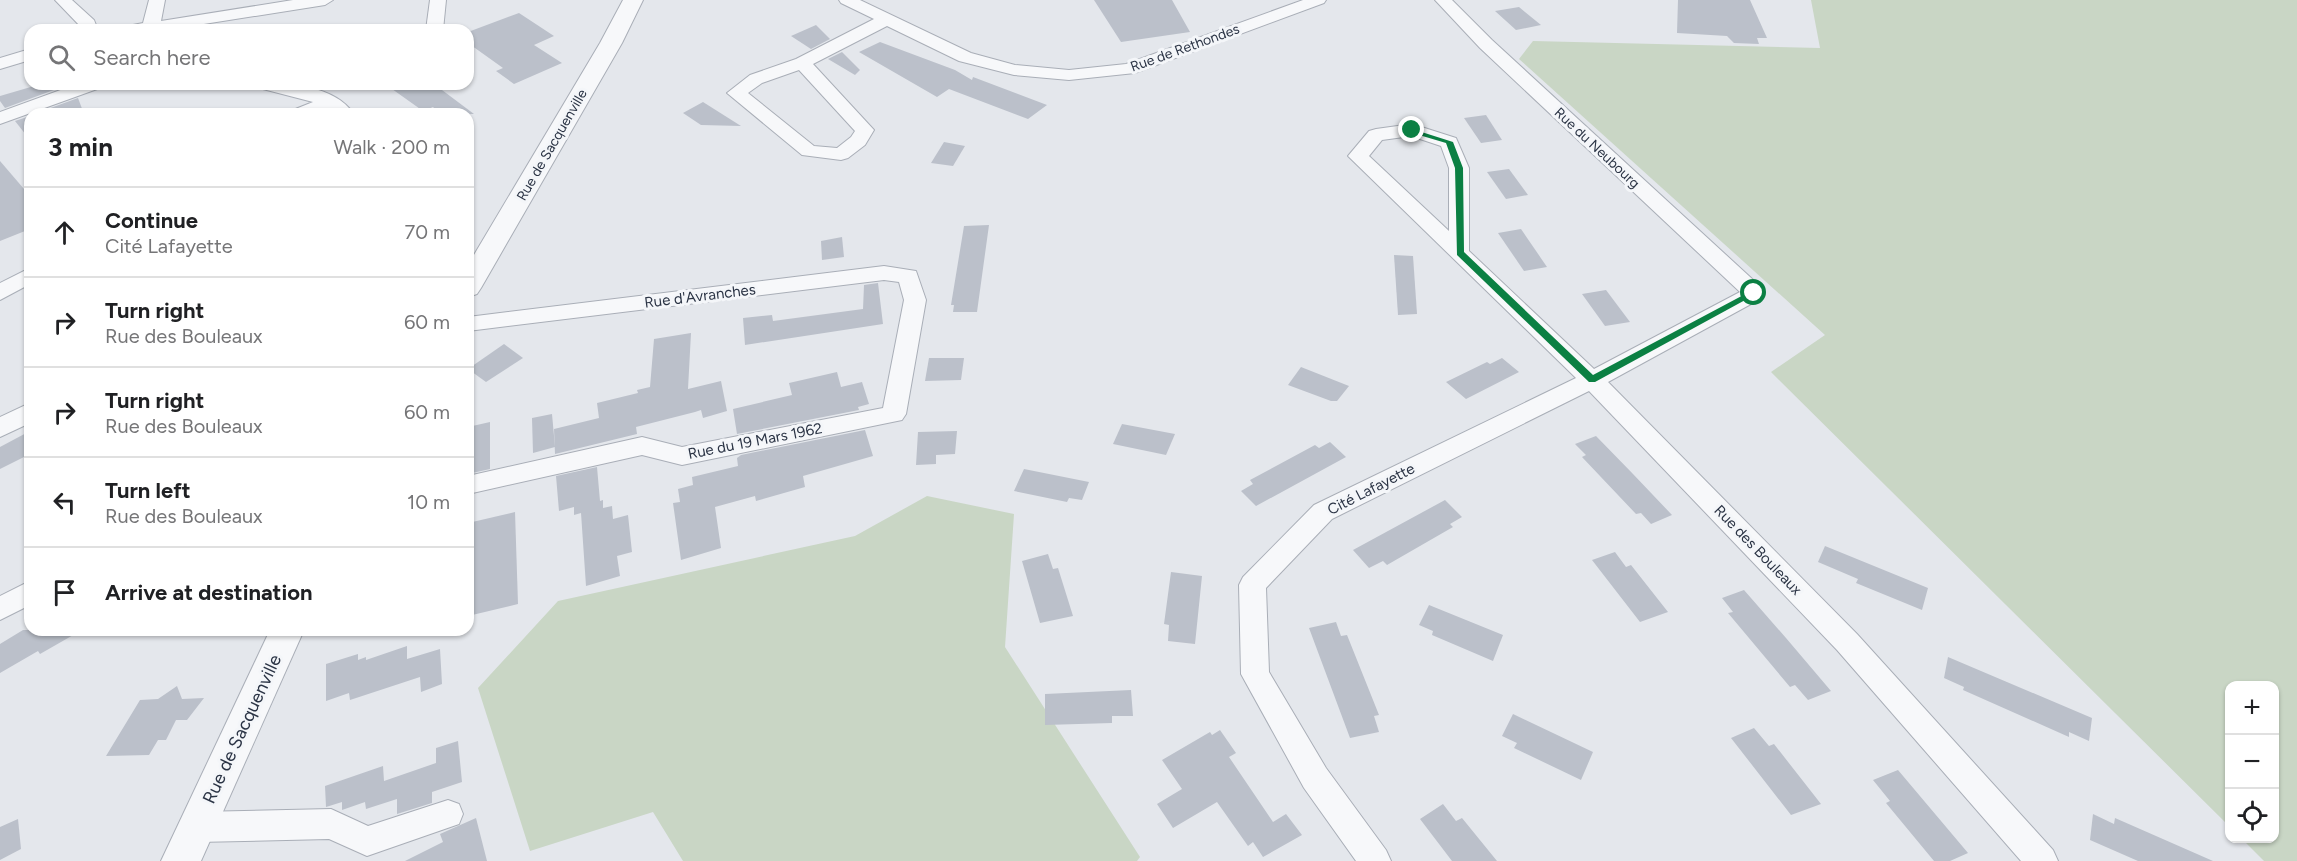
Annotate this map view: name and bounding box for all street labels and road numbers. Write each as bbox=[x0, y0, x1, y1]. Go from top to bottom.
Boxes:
street label: Rue de Rethondes bbox=[1128, 20, 1242, 76]
street label: Rue de Sacquenville bbox=[513, 86, 591, 204]
street label: Rue du Neubourg bbox=[1551, 104, 1643, 192]
street label: Rue d'Avranches bbox=[643, 280, 757, 312]
street label: Rue du 19 Mars 1962 bbox=[686, 419, 824, 463]
street label: Cité Lafayette bbox=[1324, 459, 1418, 519]
street label: Rue des Bouleaux bbox=[1710, 501, 1806, 599]
street label: Rue de Sacquenville bbox=[198, 651, 286, 807]

